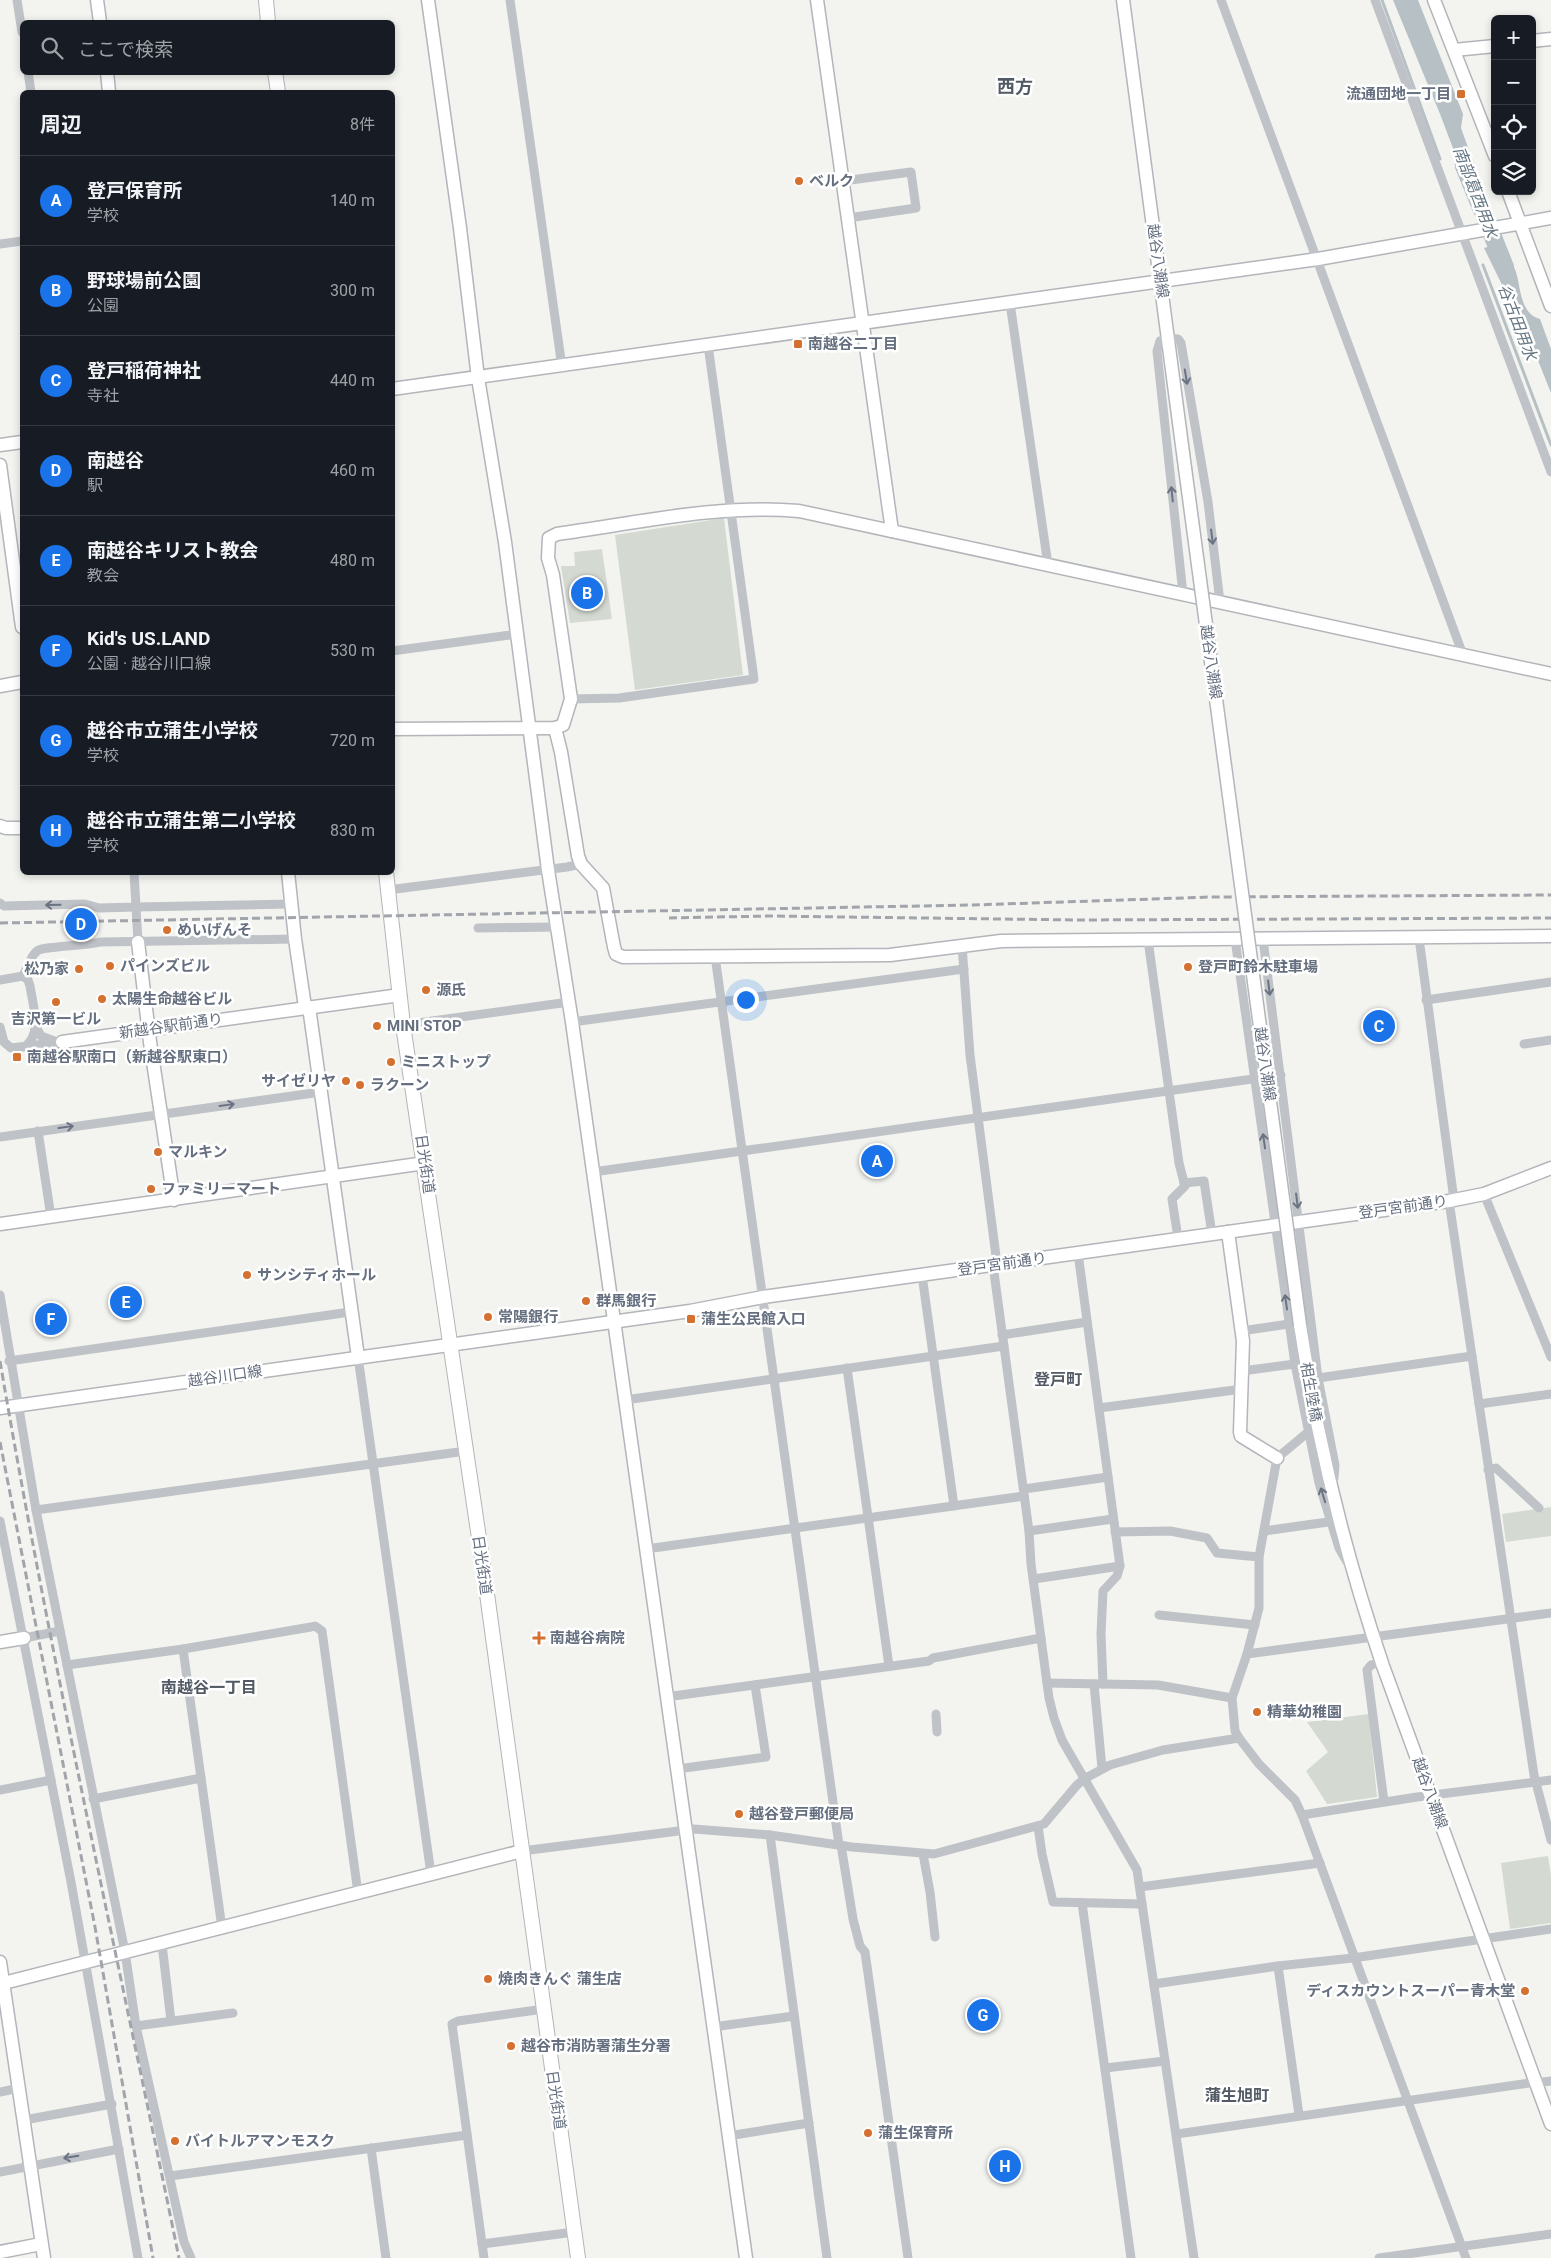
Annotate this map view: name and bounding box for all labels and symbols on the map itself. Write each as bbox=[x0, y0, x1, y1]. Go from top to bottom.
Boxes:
district label: 西方 bbox=[997, 76, 1033, 97]
place label: 流通団地一丁目 bbox=[1346, 85, 1451, 103]
marker: 流通団地一丁目 bbox=[1455, 88, 1467, 100]
water label: 南部葛西用水 bbox=[1449, 144, 1502, 242]
place label: ベルク bbox=[809, 172, 854, 190]
marker: ベルク bbox=[793, 175, 805, 187]
street label: 越谷八潮線 bbox=[1144, 222, 1172, 299]
water label: 谷古田用水 bbox=[1494, 281, 1541, 365]
place label: 南越谷二丁目 bbox=[808, 335, 898, 353]
marker: 南越谷二丁目 bbox=[792, 338, 804, 350]
one-way arrow bbox=[1181, 368, 1191, 384]
one-way arrow bbox=[1167, 486, 1177, 502]
one-way arrow bbox=[1207, 529, 1217, 545]
pin: B bbox=[571, 574, 603, 612]
street label: 越谷八潮線 bbox=[1197, 623, 1225, 700]
one-way arrow bbox=[45, 900, 61, 909]
pin: D bbox=[65, 905, 97, 943]
place label: めいげんそ bbox=[177, 921, 252, 939]
marker: めいげんそ bbox=[161, 924, 173, 936]
place label: パインズビル bbox=[120, 957, 210, 975]
place label: 登戸町鈴木駐車場 bbox=[1198, 958, 1318, 976]
place label: 松乃家 bbox=[24, 960, 69, 978]
marker: パインズビル bbox=[104, 960, 116, 972]
marker: 登戸町鈴木駐車場 bbox=[1182, 961, 1194, 973]
marker: 松乃家 bbox=[73, 963, 85, 975]
one-way arrow bbox=[1264, 979, 1274, 995]
place label: 源氏 bbox=[436, 981, 466, 999]
marker: 源氏 bbox=[420, 984, 432, 996]
your location bbox=[733, 987, 759, 1013]
place label: 太陽生命越谷ビル bbox=[112, 990, 232, 1008]
marker: 太陽生命越谷ビル bbox=[96, 993, 108, 1005]
marker: 吉沢第一ビル bbox=[50, 996, 62, 1008]
pin: C bbox=[1363, 1007, 1395, 1045]
place label: 吉沢第一ビル bbox=[11, 1010, 101, 1028]
street label: 新越谷駅前通り bbox=[118, 1010, 224, 1042]
place label: MINI STOP bbox=[387, 1017, 462, 1035]
marker: MINI STOP bbox=[371, 1020, 383, 1032]
street label: 越谷八潮線 bbox=[1251, 1025, 1279, 1102]
place label: 南越谷駅南口（新越谷駅東口） bbox=[27, 1048, 237, 1066]
marker: 南越谷駅南口（新越谷駅東口） bbox=[11, 1051, 23, 1063]
place label: ミニストップ bbox=[401, 1053, 491, 1071]
marker: ミニストップ bbox=[385, 1056, 397, 1068]
place label: サイゼリヤ bbox=[261, 1072, 336, 1090]
marker: サイゼリヤ bbox=[340, 1075, 352, 1087]
place label: ラクーン bbox=[370, 1076, 429, 1094]
marker: ラクーン bbox=[354, 1079, 366, 1091]
one-way arrow bbox=[218, 1100, 234, 1110]
one-way arrow bbox=[57, 1122, 73, 1132]
street label: 日光街道 bbox=[412, 1133, 438, 1195]
one-way arrow bbox=[1259, 1133, 1269, 1149]
pin: A bbox=[861, 1142, 893, 1180]
place label: マルキン bbox=[168, 1143, 228, 1161]
marker: マルキン bbox=[152, 1146, 164, 1158]
place label: ファミリーマート bbox=[161, 1180, 281, 1198]
marker: ファミリーマート bbox=[145, 1183, 157, 1195]
one-way arrow bbox=[1292, 1192, 1302, 1208]
street label: 登戸宮前通り bbox=[1357, 1192, 1449, 1222]
street label: 登戸宮前通り bbox=[956, 1249, 1048, 1279]
place label: サンシティホール bbox=[257, 1266, 376, 1284]
marker: サンシティホール bbox=[241, 1269, 253, 1281]
pin: E bbox=[110, 1283, 142, 1321]
place label: 群馬銀行 bbox=[596, 1292, 656, 1310]
one-way arrow bbox=[1281, 1294, 1291, 1310]
marker: 群馬銀行 bbox=[580, 1295, 592, 1307]
pin: F bbox=[35, 1300, 67, 1338]
place label: 常陽銀行 bbox=[498, 1308, 558, 1326]
place label: 蒲生公民館入口 bbox=[701, 1310, 806, 1328]
marker: 常陽銀行 bbox=[482, 1311, 494, 1323]
marker: 蒲生公民館入口 bbox=[685, 1313, 697, 1325]
street label: 相生陸橋 bbox=[1297, 1361, 1325, 1423]
street label: 越谷川口線 bbox=[186, 1362, 263, 1390]
district label: 登戸町 bbox=[1034, 1370, 1082, 1389]
one-way arrow bbox=[1317, 1488, 1327, 1504]
street label: 日光街道 bbox=[469, 1534, 495, 1596]
place label: 南越谷病院 bbox=[550, 1629, 625, 1647]
marker: 南越谷病院 bbox=[532, 1631, 546, 1645]
district label: 南越谷一丁目 bbox=[161, 1678, 257, 1697]
place label: 精華幼稚園 bbox=[1267, 1703, 1342, 1721]
marker: 精華幼稚園 bbox=[1251, 1706, 1263, 1718]
street label: 越谷八潮線 bbox=[1408, 1754, 1451, 1831]
place label: 越谷登戸郵便局 bbox=[749, 1805, 854, 1823]
marker: 越谷登戸郵便局 bbox=[733, 1808, 745, 1820]
place label: 焼肉きんぐ 蒲生店 bbox=[498, 1970, 622, 1988]
marker: 焼肉きんぐ 蒲生店 bbox=[482, 1973, 494, 1985]
place label: ディスカウントスーパー青木堂 bbox=[1306, 1982, 1515, 2000]
marker: ディスカウントスーパー青木堂 bbox=[1519, 1985, 1531, 1997]
pin: G bbox=[967, 1996, 999, 2034]
place label: 越谷市消防署蒲生分署 bbox=[521, 2037, 671, 2055]
marker: 越谷市消防署蒲生分署 bbox=[505, 2040, 517, 2052]
street label: 日光街道 bbox=[543, 2069, 569, 2131]
district label: 蒲生旭町 bbox=[1205, 2086, 1269, 2105]
place label: 蒲生保育所 bbox=[878, 2124, 953, 2142]
marker: 蒲生保育所 bbox=[862, 2127, 874, 2139]
place label: バイトルアマンモスク bbox=[185, 2132, 335, 2150]
marker: バイトルアマンモスク bbox=[169, 2135, 181, 2147]
pin: H bbox=[989, 2147, 1021, 2185]
one-way arrow bbox=[64, 2153, 80, 2163]

